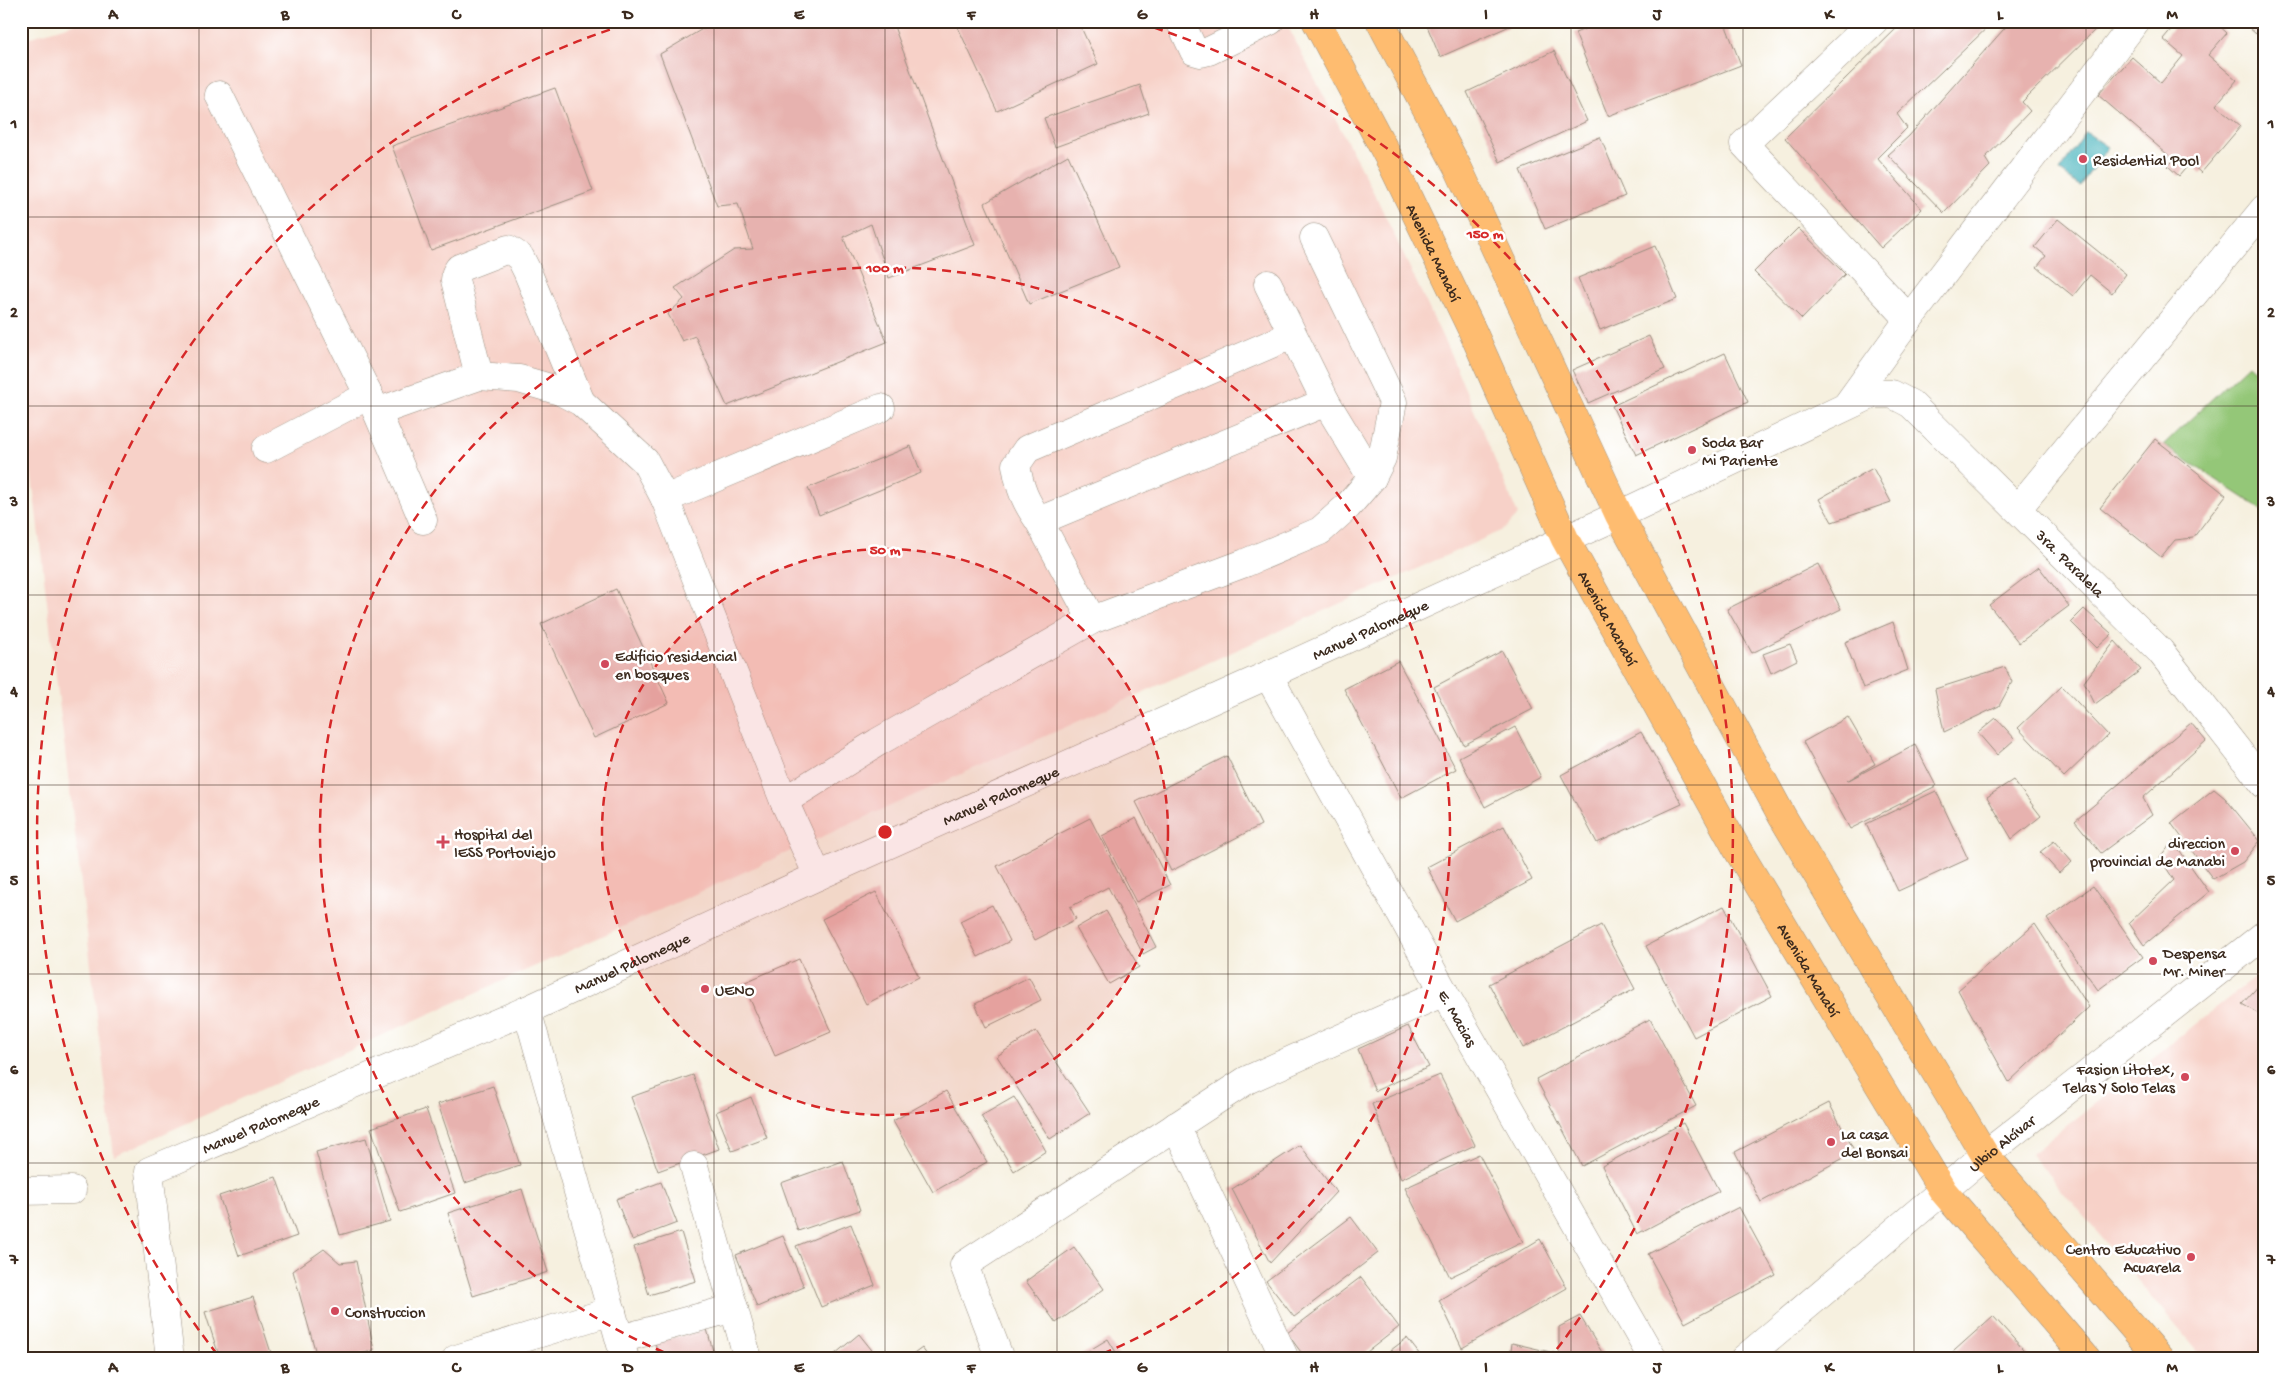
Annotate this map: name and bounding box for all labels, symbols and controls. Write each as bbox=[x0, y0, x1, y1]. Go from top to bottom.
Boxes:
text: A bbox=[107, 7, 119, 26]
text: B bbox=[280, 7, 290, 26]
text: C bbox=[451, 7, 462, 26]
text: D bbox=[621, 7, 634, 26]
text: E bbox=[794, 7, 805, 26]
text: F bbox=[966, 7, 977, 26]
text: G bbox=[1137, 7, 1148, 26]
text: H bbox=[1309, 7, 1319, 26]
text: I bbox=[1484, 7, 1488, 26]
text: J bbox=[1652, 7, 1663, 26]
text: K bbox=[1824, 7, 1836, 26]
text: L bbox=[1997, 7, 2004, 26]
text: M bbox=[2166, 7, 2178, 26]
text: 1 bbox=[10, 116, 17, 135]
text: 1 bbox=[2267, 116, 2274, 135]
marker: Residential Pool bbox=[2077, 153, 2089, 165]
place label: Residential Pool bbox=[2093, 153, 2199, 172]
street label: Avenida Manabí bbox=[1400, 202, 1463, 306]
text: 150 m bbox=[1466, 226, 1504, 244]
text: 100 m bbox=[865, 260, 904, 278]
text: 2 bbox=[10, 305, 18, 324]
text: 2 bbox=[2267, 305, 2275, 324]
place label: Soda Bar Mi Pariente bbox=[1702, 435, 1779, 472]
marker: Soda Bar Mi Pariente bbox=[1686, 444, 1698, 456]
text: 3 bbox=[9, 494, 18, 513]
text: 3 bbox=[2266, 494, 2275, 513]
street label: 3ra. Paralela bbox=[2030, 527, 2107, 604]
text: 50 m bbox=[870, 542, 901, 560]
street label: Avenida Manabí bbox=[1572, 568, 1640, 671]
street label: Manuel Palomeque bbox=[1310, 597, 1433, 666]
place label: Edificio residencial en bosques bbox=[615, 649, 737, 686]
marker: Edificio residencial en bosques bbox=[599, 658, 611, 670]
text: 4 bbox=[9, 684, 18, 703]
text: 4 bbox=[2266, 684, 2275, 703]
street label: Manuel Palomeque bbox=[941, 763, 1063, 832]
centre of rings bbox=[876, 823, 894, 841]
place label: Hospital del IESS Portoviejo bbox=[454, 827, 556, 864]
marker: Hospital del IESS Portoviejo bbox=[436, 835, 450, 849]
place label: direccion provincial de Manabi bbox=[2089, 836, 2225, 873]
marker: direccion provincial de Manabi bbox=[2229, 845, 2241, 857]
text: 5 bbox=[10, 873, 19, 892]
text: 5 bbox=[2267, 873, 2276, 892]
street label: Avenida Manabí bbox=[1771, 921, 1842, 1022]
street label: Manuel Palomeque bbox=[572, 930, 694, 1000]
place label: Despensa Mr. Miner bbox=[2162, 946, 2227, 983]
marker: Despensa Mr. Miner bbox=[2147, 955, 2159, 967]
marker: UENO bbox=[699, 983, 711, 995]
place label: UENO bbox=[715, 983, 755, 1002]
street label: E. Macias bbox=[1432, 987, 1480, 1052]
text: 6 bbox=[10, 1062, 19, 1081]
place label: Fasion Litotex, Telas Y Solo Telas bbox=[2062, 1062, 2176, 1099]
text: 6 bbox=[2267, 1062, 2276, 1081]
marker: Fasion Litotex, Telas Y Solo Telas bbox=[2179, 1071, 2191, 1083]
street label: Manuel Palomeque bbox=[200, 1093, 324, 1160]
street label: Ulbio Alcívar bbox=[1966, 1112, 2042, 1178]
place label: La casa del Bonsai bbox=[1841, 1127, 1908, 1164]
marker: La casa del Bonsai bbox=[1825, 1136, 1837, 1148]
place label: Centro Educativo Acuarela bbox=[2066, 1242, 2182, 1279]
marker: Centro Educativo Acuarela bbox=[2185, 1251, 2197, 1263]
text: 7 bbox=[9, 1252, 19, 1271]
text: 7 bbox=[2266, 1252, 2276, 1271]
marker: Construccion bbox=[329, 1305, 341, 1317]
place label: Construccion bbox=[345, 1305, 426, 1324]
text: A bbox=[107, 1360, 119, 1379]
text: B bbox=[280, 1360, 290, 1379]
text: C bbox=[451, 1360, 462, 1379]
text: D bbox=[621, 1360, 634, 1379]
text: E bbox=[794, 1360, 805, 1379]
text: F bbox=[966, 1360, 977, 1379]
text: G bbox=[1137, 1360, 1148, 1379]
text: H bbox=[1309, 1360, 1319, 1379]
text: I bbox=[1484, 1360, 1488, 1379]
text: J bbox=[1652, 1360, 1663, 1379]
text: K bbox=[1824, 1360, 1836, 1379]
text: L bbox=[1997, 1360, 2004, 1379]
text: M bbox=[2166, 1360, 2178, 1379]

